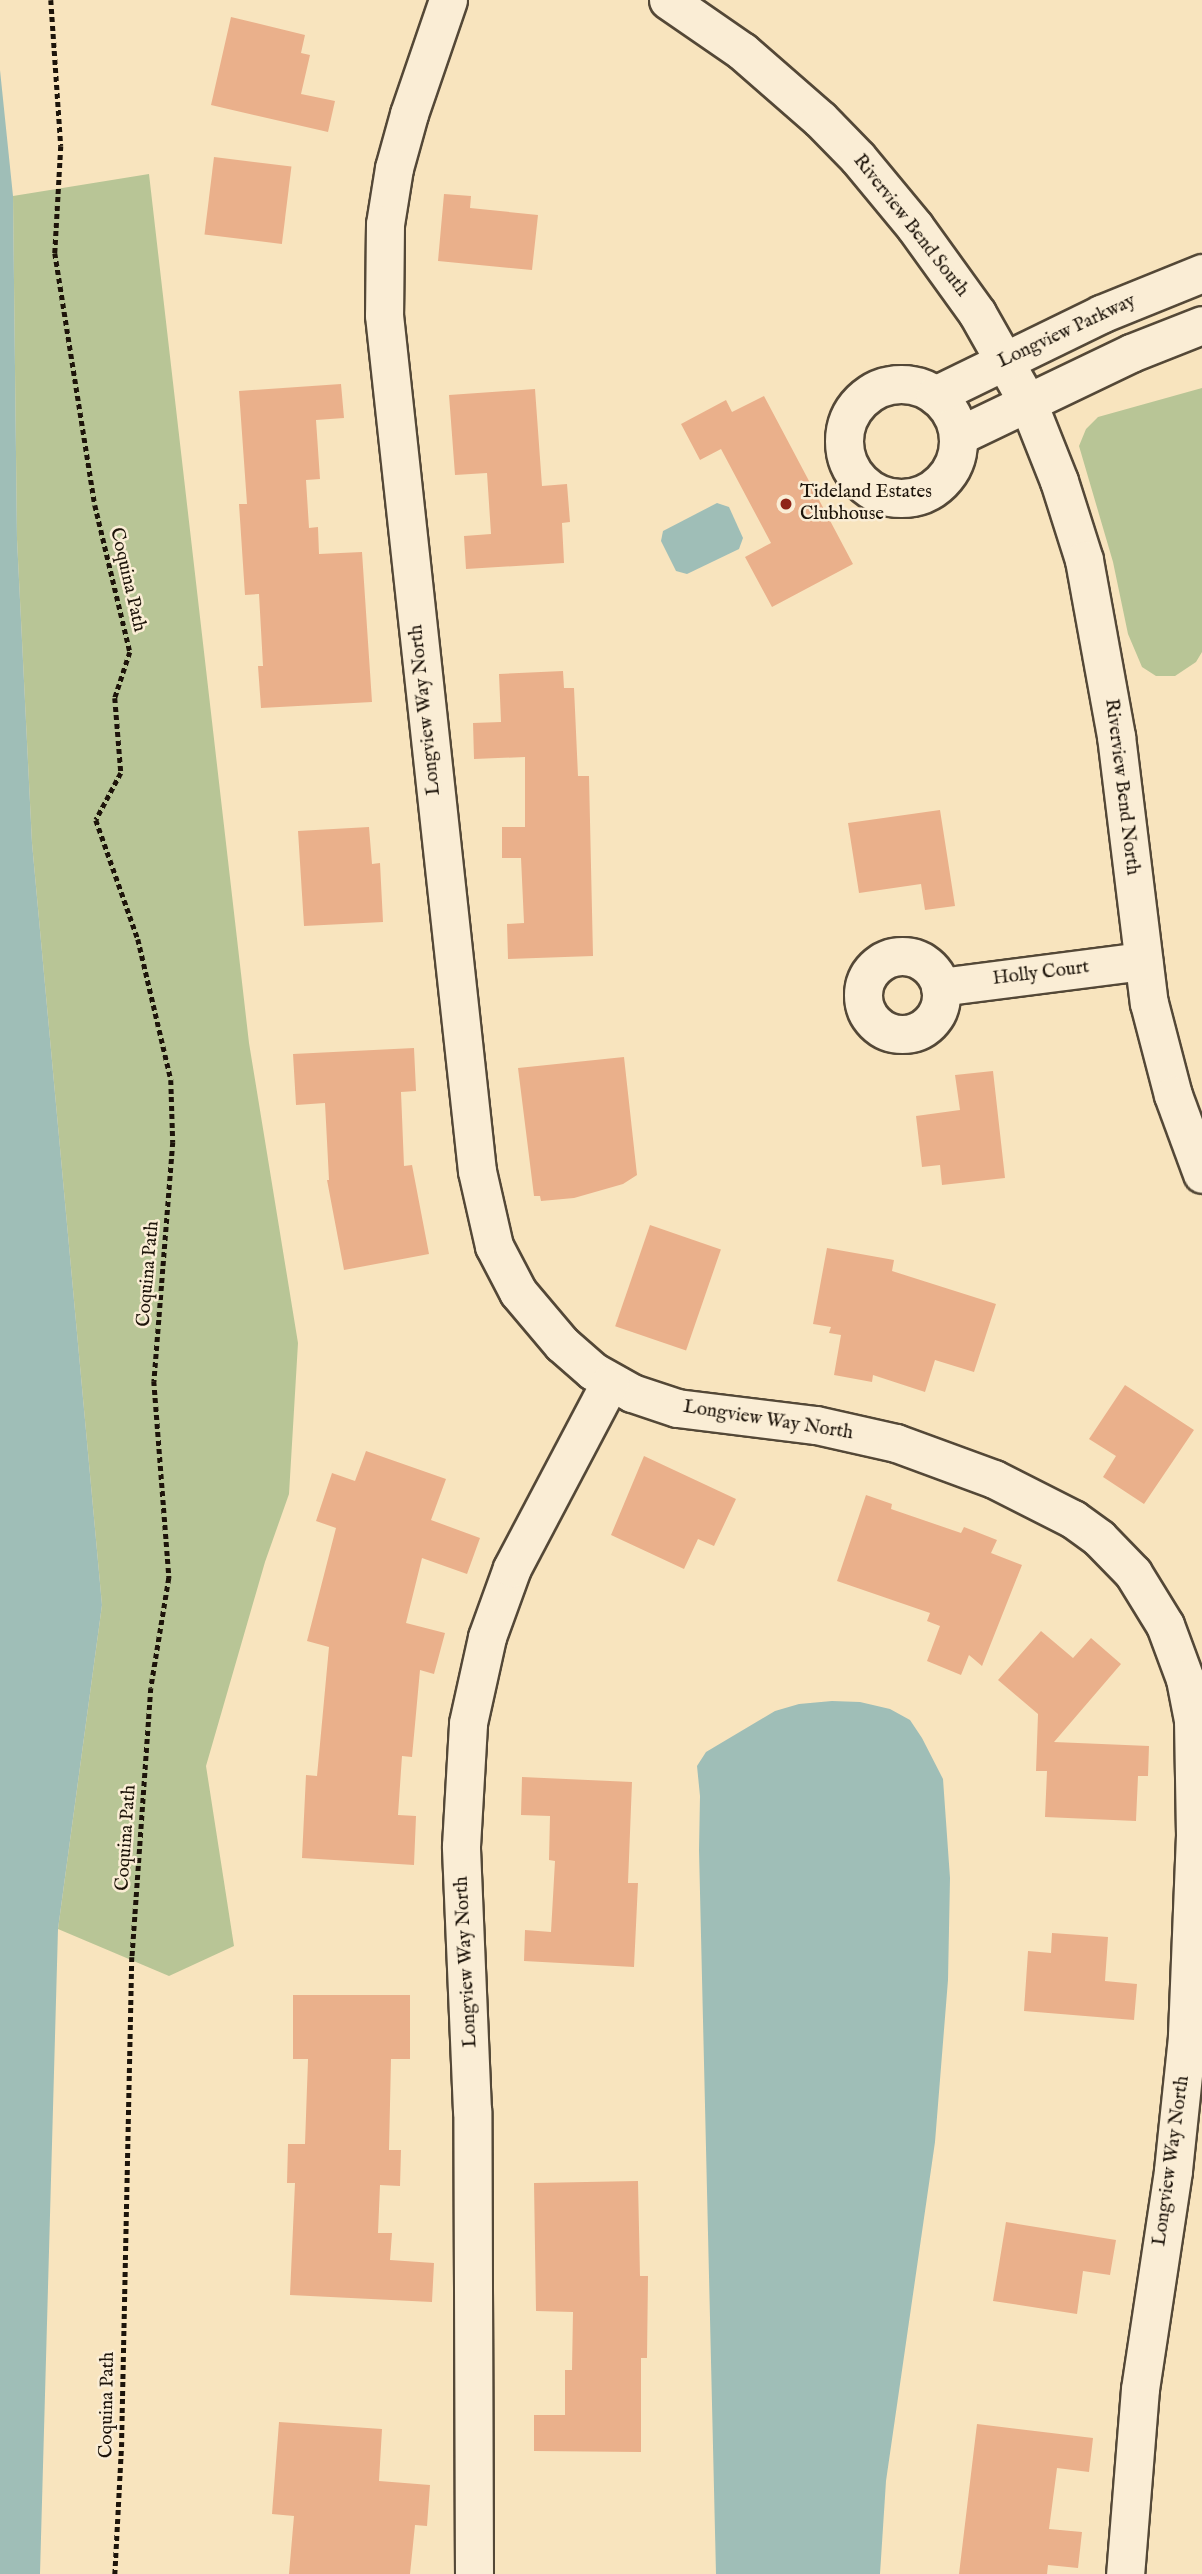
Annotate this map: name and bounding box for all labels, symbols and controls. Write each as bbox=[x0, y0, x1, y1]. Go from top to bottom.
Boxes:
street label: Riverview Bend South bbox=[847, 150, 973, 302]
street label: Longview Parkway bbox=[995, 290, 1139, 374]
place label: Tideland Estates Clubhouse bbox=[800, 482, 932, 526]
marker: Tideland Estates Clubhouse bbox=[778, 496, 794, 512]
street label: Coquina Path bbox=[104, 526, 150, 634]
street label: Longview Way North bbox=[406, 623, 446, 797]
street label: Riverview Bend North bbox=[1099, 698, 1143, 876]
street label: Holly Court bbox=[991, 957, 1091, 991]
street label: Coquina Path bbox=[133, 1220, 165, 1328]
street label: Longview Way North bbox=[681, 1396, 855, 1446]
street label: Coquina Path bbox=[112, 1784, 142, 1892]
street label: Longview Way North bbox=[451, 1876, 483, 2048]
street label: Longview Way North bbox=[1149, 2074, 1195, 2248]
street label: Coquina Path bbox=[96, 2352, 120, 2458]

